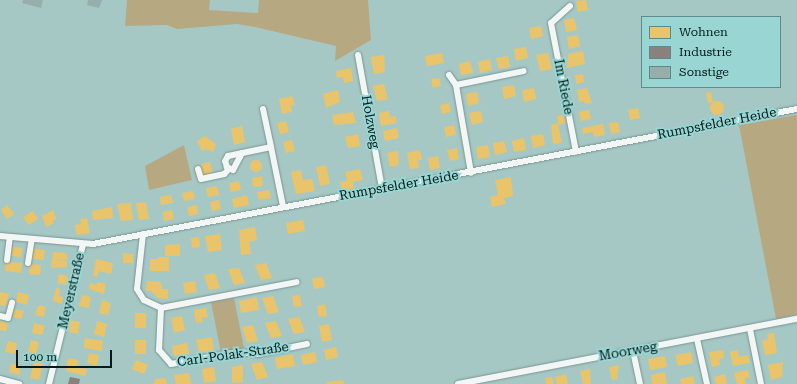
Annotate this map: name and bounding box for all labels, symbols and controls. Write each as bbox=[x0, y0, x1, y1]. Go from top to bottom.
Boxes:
legend bbox=[641, 16, 781, 88]
text: Wohnen bbox=[679, 25, 728, 39]
text: Industrie bbox=[679, 45, 732, 59]
street label: Im Riede bbox=[550, 58, 576, 116]
text: Sonstige bbox=[679, 65, 729, 79]
street label: Holzweg bbox=[358, 94, 382, 150]
street label: Rumpsfelder Heide bbox=[656, 105, 778, 143]
street label: Rumpsfelder Heide bbox=[338, 168, 460, 204]
street label: Meyerstraße bbox=[56, 251, 88, 331]
street label: Carl-Polak-Straße bbox=[176, 339, 290, 371]
street label: Moorweg bbox=[598, 339, 658, 365]
scale bar bbox=[18, 342, 114, 368]
text: 100 m bbox=[23, 350, 57, 364]

